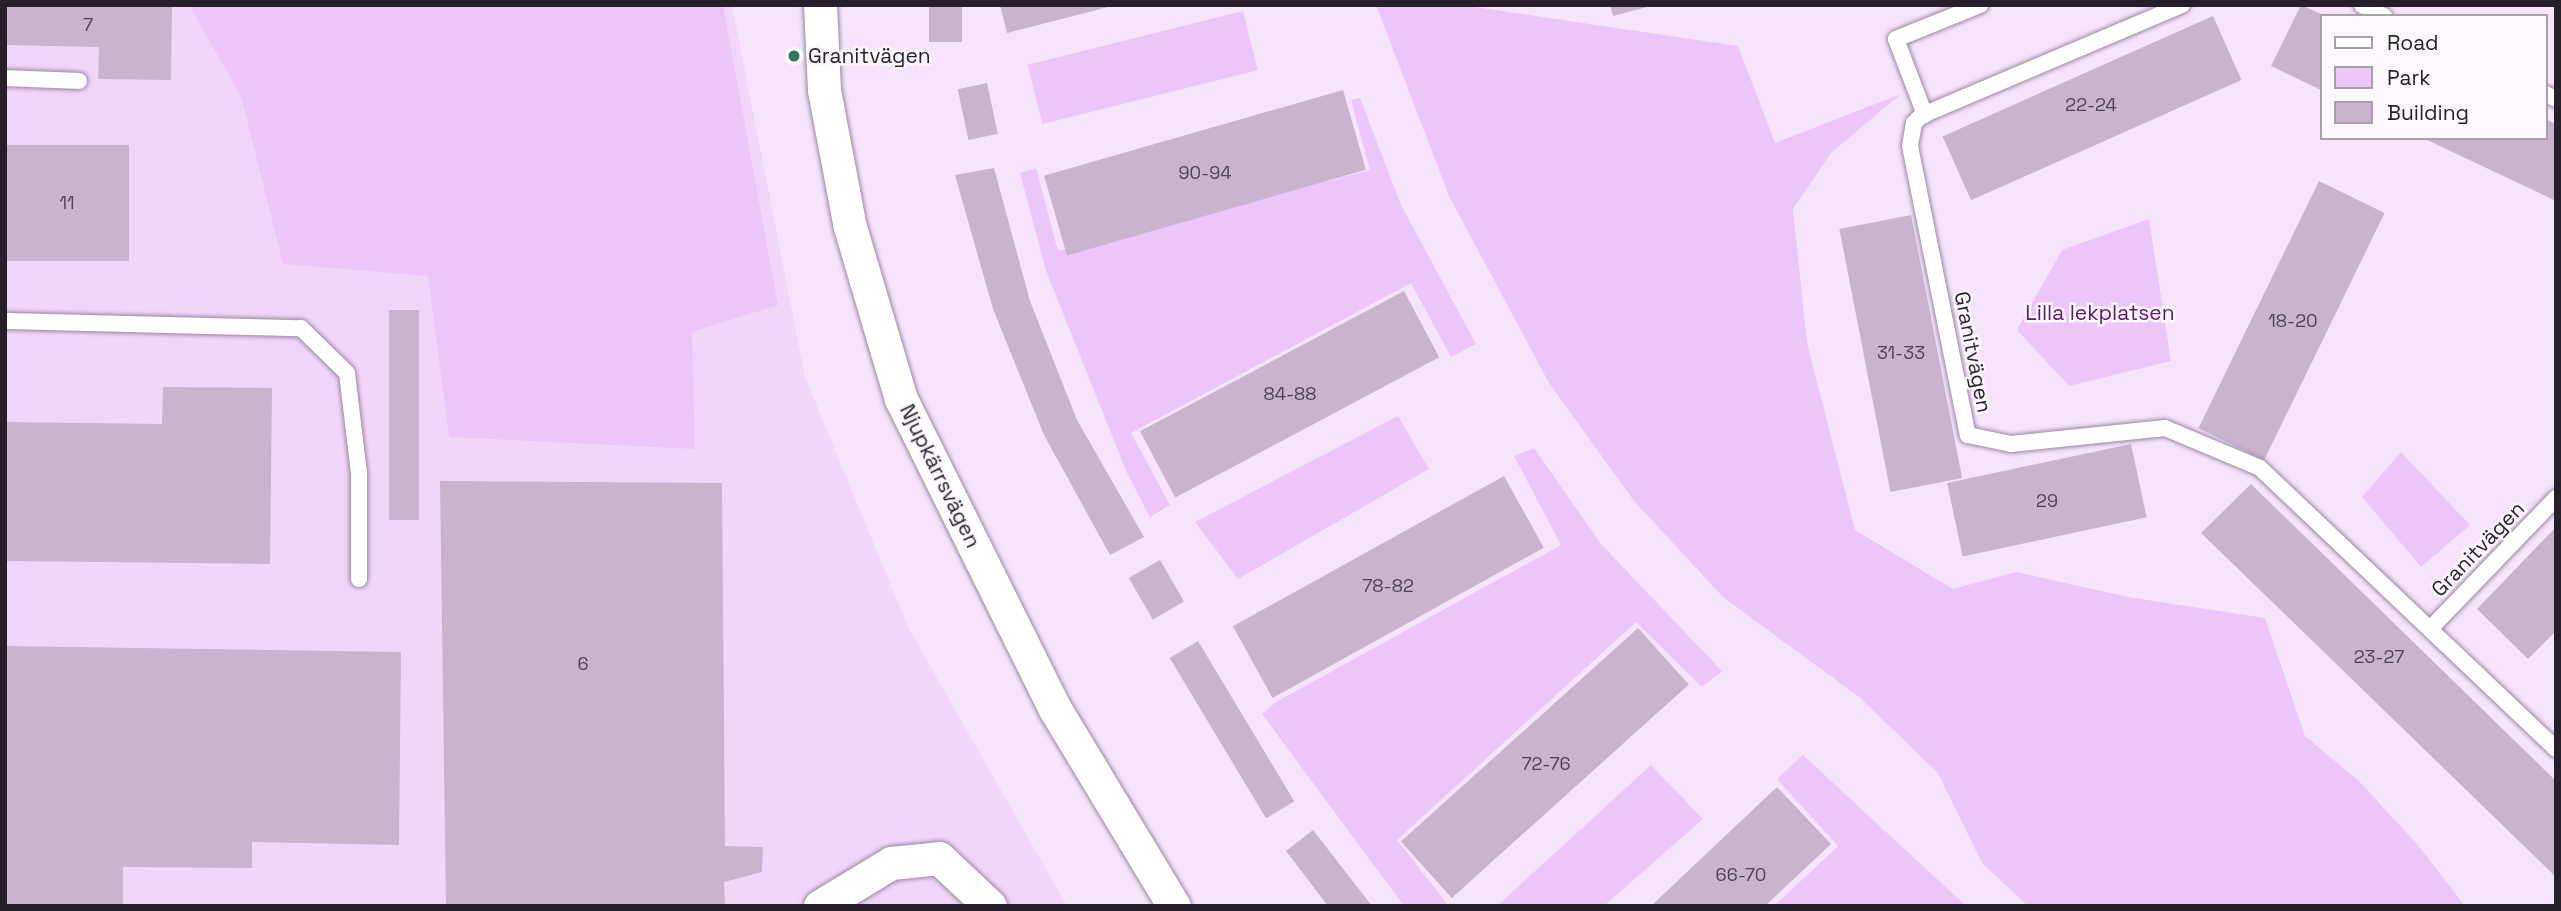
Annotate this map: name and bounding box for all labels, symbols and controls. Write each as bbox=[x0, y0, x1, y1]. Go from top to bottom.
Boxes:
house number: 7 bbox=[83, 14, 93, 36]
legend bbox=[2320, 14, 2547, 140]
text: Road bbox=[2387, 29, 2439, 56]
place label: Granitvägen bbox=[808, 43, 931, 69]
marker: Granitvägen bbox=[786, 48, 802, 64]
text: Park bbox=[2387, 64, 2431, 91]
house number: 22-24 bbox=[2065, 94, 2117, 116]
text: Building bbox=[2387, 99, 2469, 126]
house number: 90-94 bbox=[1178, 162, 1232, 184]
house number: 11 bbox=[59, 192, 75, 214]
street label: Granitvägen bbox=[1949, 289, 1997, 415]
park label: Lilla lekplatsen bbox=[2025, 300, 2175, 326]
house number: 18-20 bbox=[2268, 310, 2318, 332]
house number: 31-33 bbox=[1877, 342, 1925, 364]
house number: 84-88 bbox=[1263, 383, 1317, 405]
street label: Njupkärrsvägen bbox=[894, 400, 986, 552]
house number: 29 bbox=[2036, 490, 2058, 512]
street label: Granitvägen bbox=[2426, 496, 2530, 602]
house number: 78-82 bbox=[1362, 575, 1414, 597]
house number: 23-27 bbox=[2354, 646, 2404, 668]
house number: 6 bbox=[577, 653, 589, 675]
house number: 72-76 bbox=[1522, 753, 1570, 775]
house number: 66-70 bbox=[1716, 864, 1766, 886]

